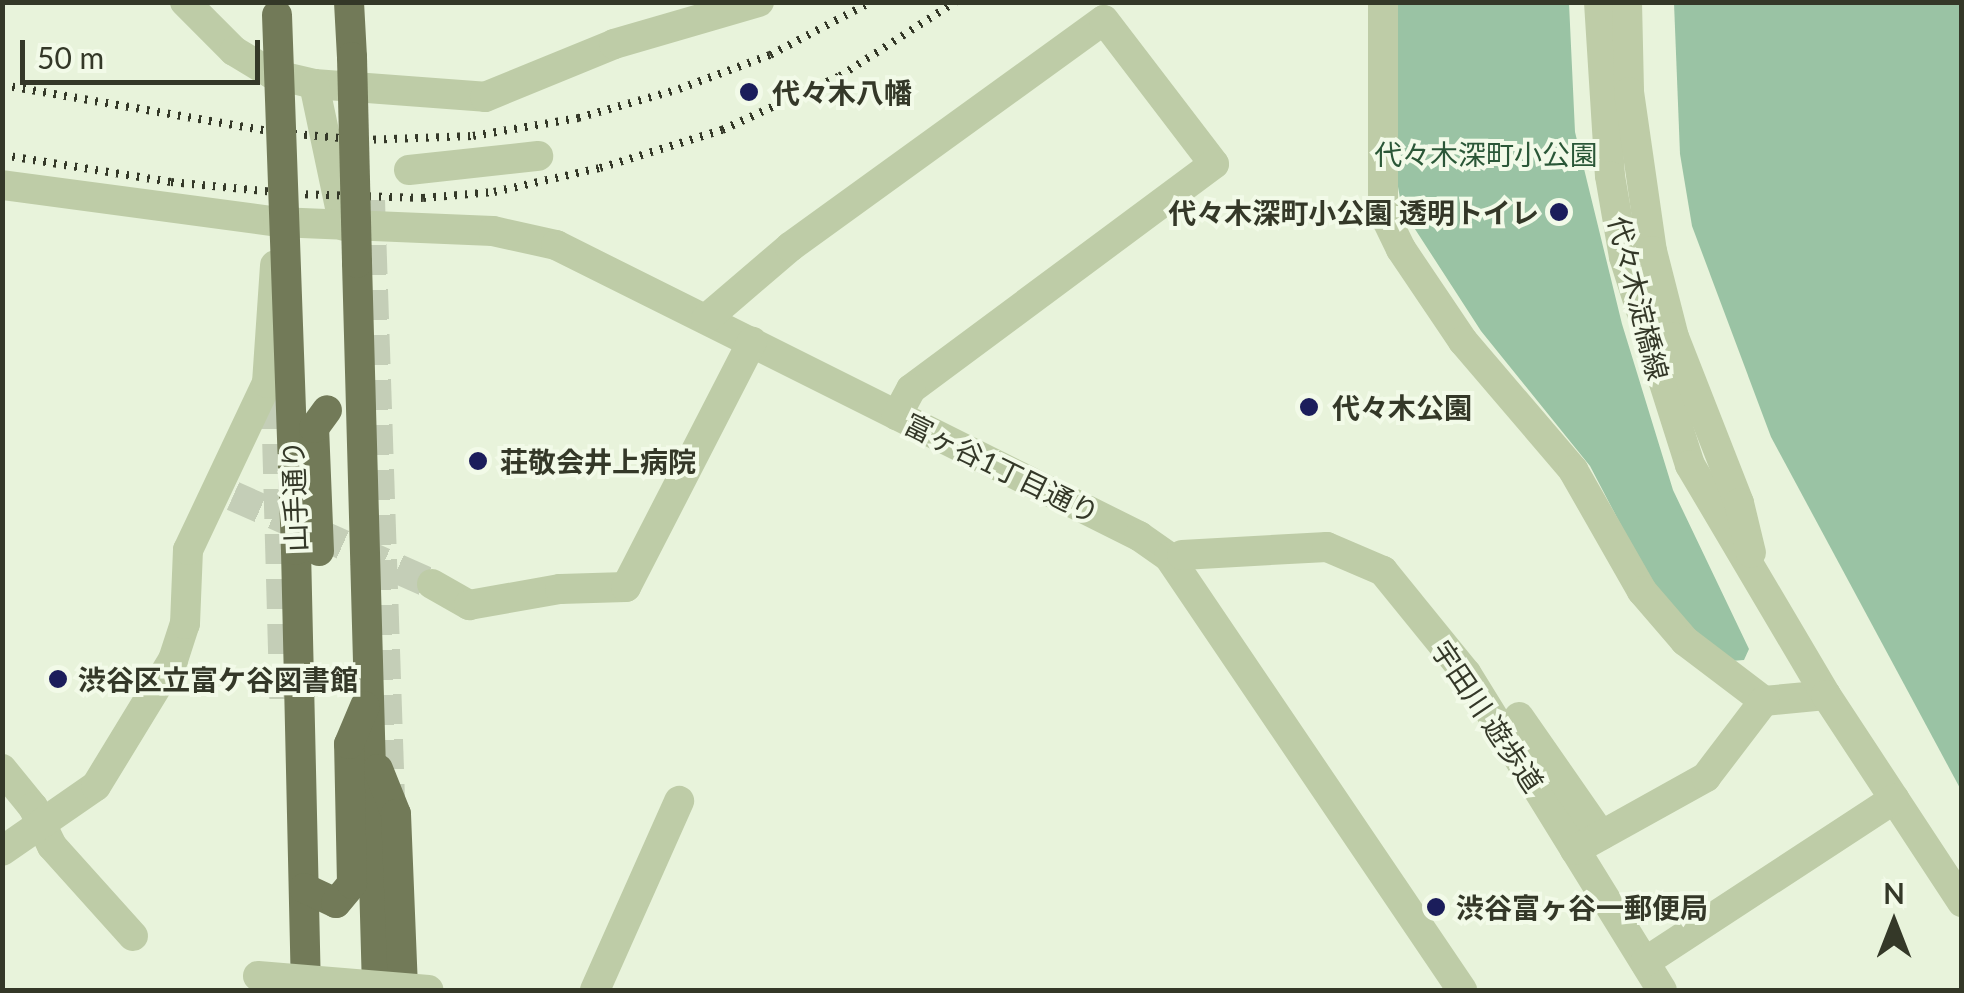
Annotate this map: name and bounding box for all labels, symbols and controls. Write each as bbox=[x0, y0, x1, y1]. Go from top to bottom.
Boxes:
scale bar bbox=[25, 20, 265, 82]
text: 50 m bbox=[37, 39, 104, 75]
place label: 代々木八幡 bbox=[772, 75, 912, 109]
marker: 代々木八幡 bbox=[736, 79, 762, 105]
park label: 代々木深町小公園 bbox=[1374, 137, 1598, 171]
place label: 代々木深町小公園 透明トイレ bbox=[1168, 195, 1539, 229]
marker: 代々木深町小公園 透明トイレ bbox=[1548, 201, 1570, 223]
street label: 代々木淀橋線 bbox=[1602, 212, 1676, 384]
place label: 代々木公園 bbox=[1332, 390, 1472, 424]
marker: 代々木公園 bbox=[1296, 394, 1322, 420]
street label: 富ヶ谷1丁目通り bbox=[899, 406, 1105, 530]
street label: 山手通り bbox=[275, 439, 313, 553]
place label: 荘敬会井上病院 bbox=[500, 444, 696, 478]
marker: 荘敬会井上病院 bbox=[465, 448, 491, 474]
street label: 宇田川 遊歩道 bbox=[1425, 634, 1551, 798]
place label: 渋谷区立富ケ谷図書館 bbox=[78, 662, 358, 696]
marker: 渋谷区立富ケ谷図書館 bbox=[47, 668, 69, 690]
north arrow bbox=[1844, 873, 1944, 973]
text: N bbox=[1883, 876, 1905, 910]
place label: 渋谷富ヶ谷一郵便局 bbox=[1456, 890, 1708, 924]
marker: 渋谷富ヶ谷一郵便局 bbox=[1425, 896, 1447, 918]

